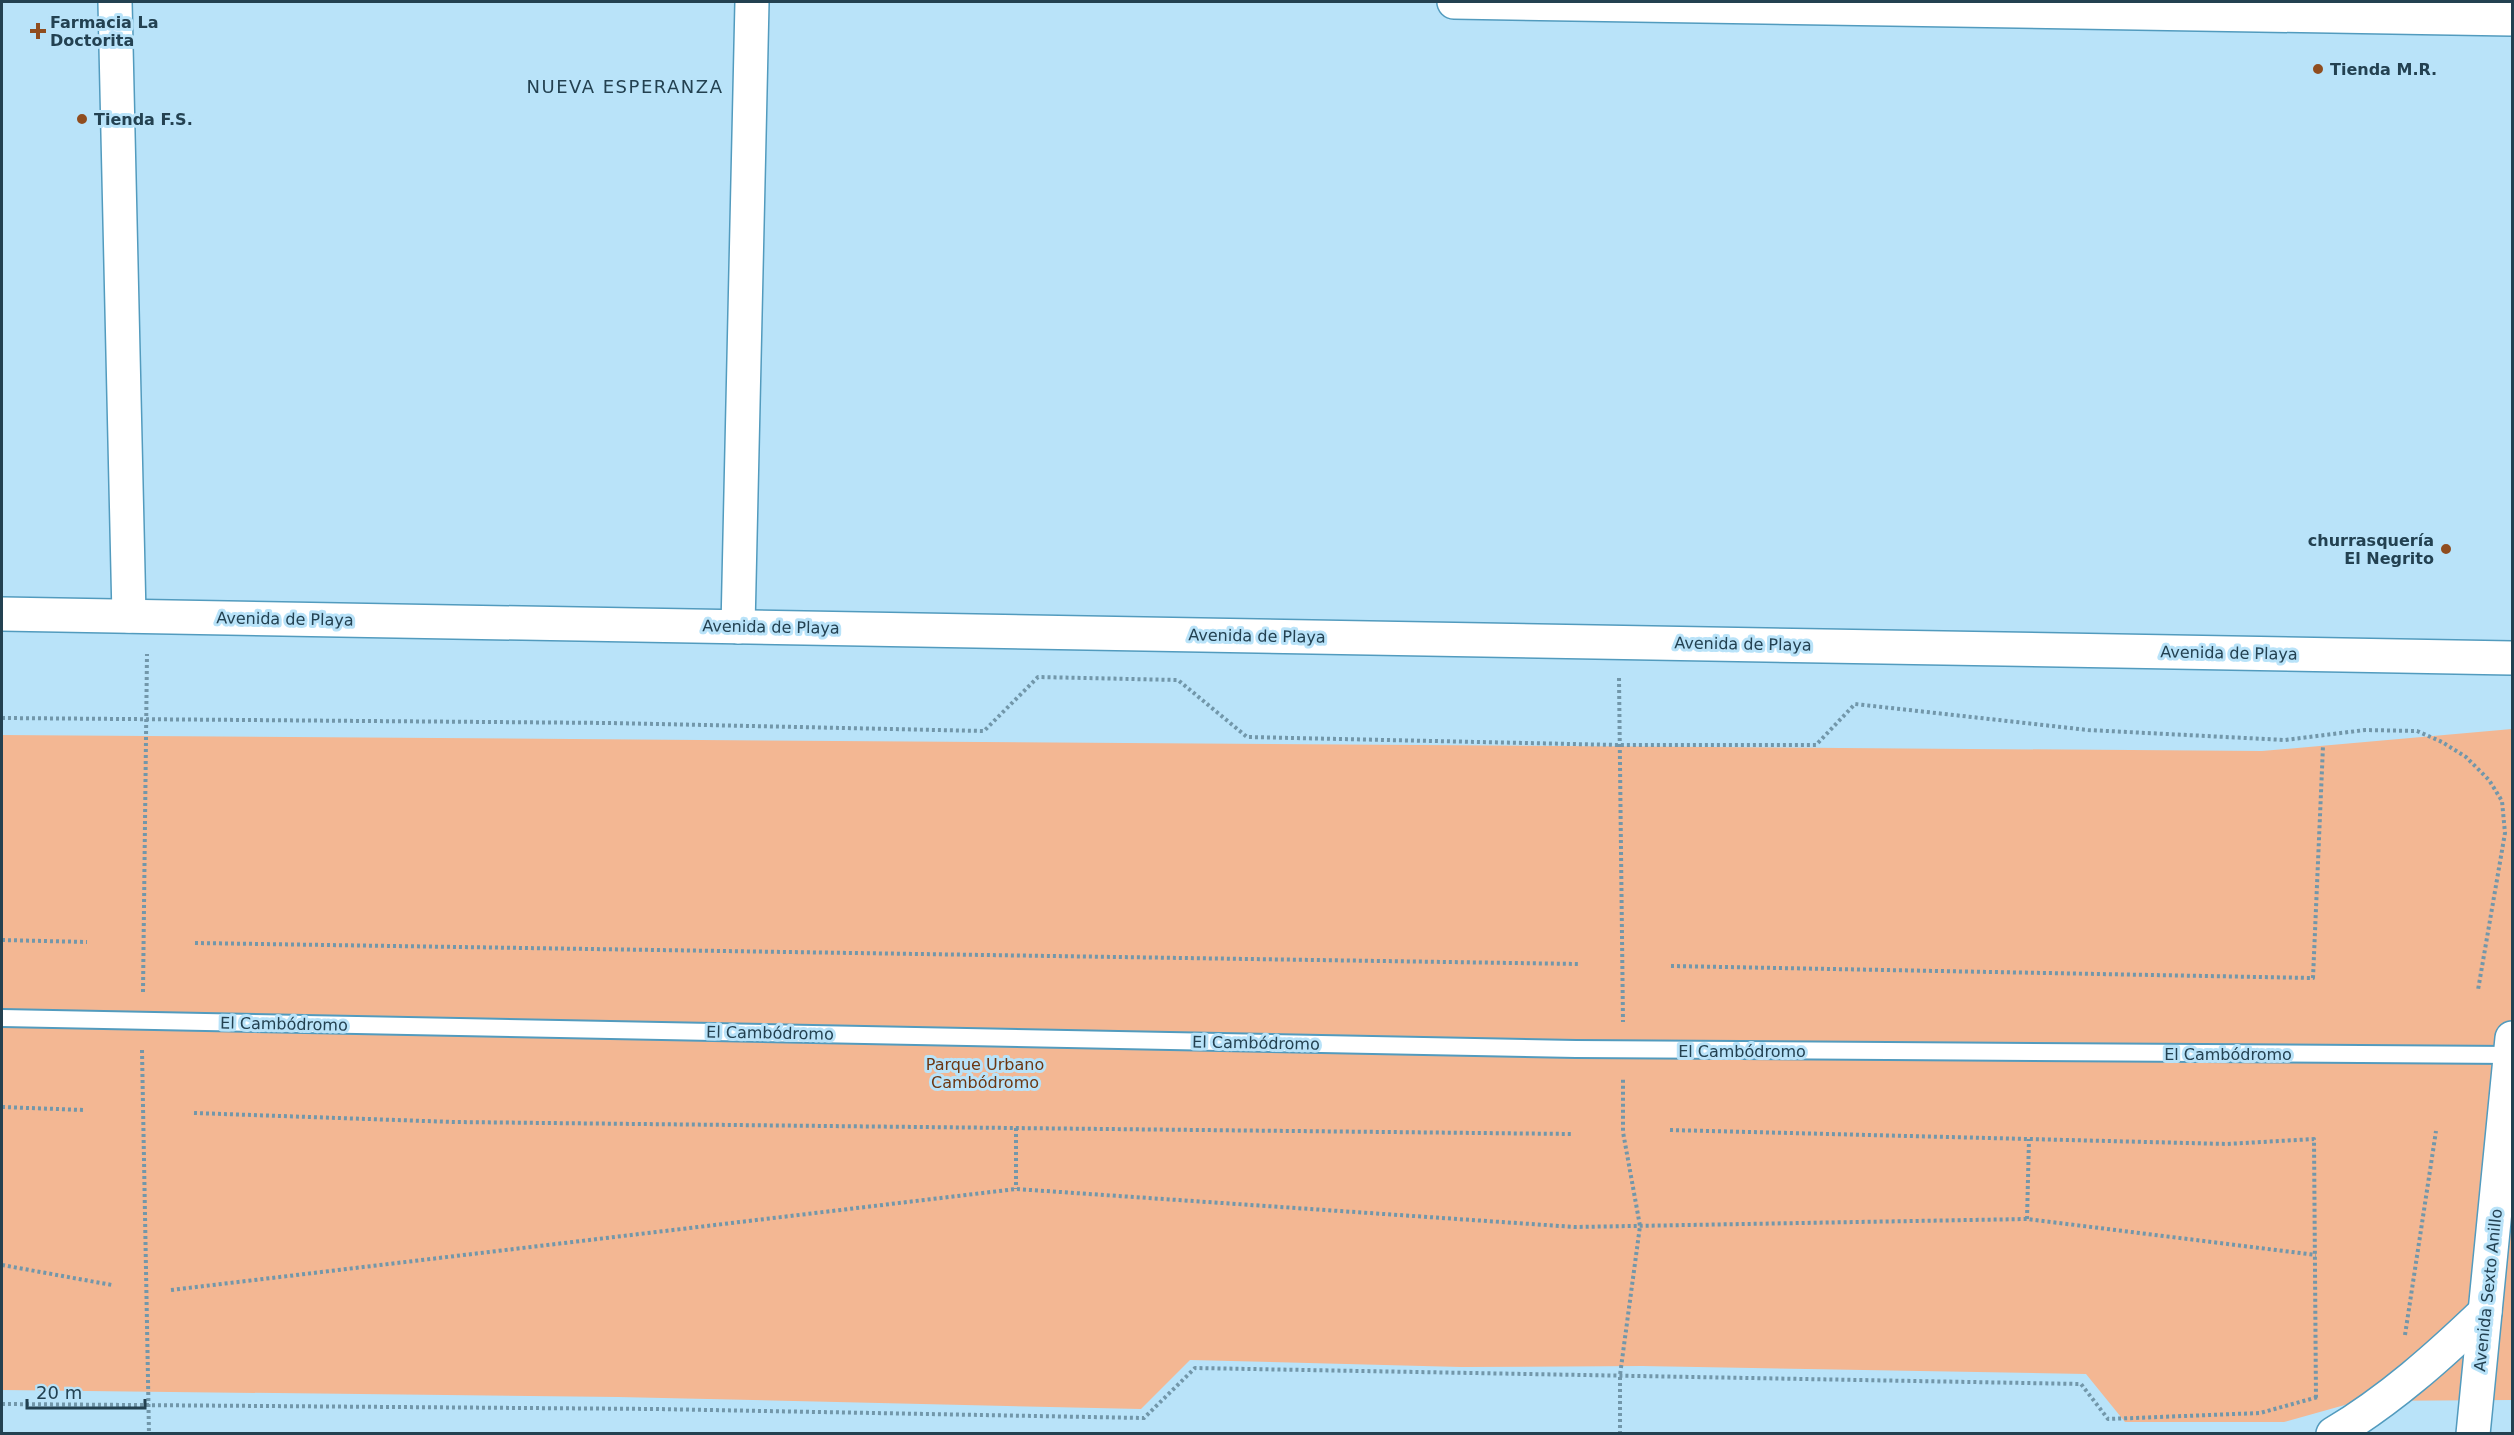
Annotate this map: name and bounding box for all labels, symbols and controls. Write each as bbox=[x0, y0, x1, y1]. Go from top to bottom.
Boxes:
place label: Farmacia La Doctorita bbox=[50, 13, 158, 50]
marker: Farmacia La Doctorita bbox=[31, 24, 45, 38]
place label: Tienda M.R. bbox=[2330, 60, 2437, 79]
marker: Tienda M.R. bbox=[2311, 62, 2325, 76]
district label: NUEVA ESPERANZA bbox=[527, 76, 723, 97]
place label: Tienda F.S. bbox=[94, 110, 193, 129]
marker: Tienda F.S. bbox=[75, 112, 89, 126]
place label: churrasquería El Negrito bbox=[2308, 531, 2434, 568]
marker: churrasquería El Negrito bbox=[2439, 542, 2453, 556]
street label: Avenida de Playa bbox=[216, 608, 354, 630]
street label: Avenida de Playa bbox=[702, 616, 840, 638]
street label: Avenida de Playa bbox=[1188, 625, 1326, 647]
street label: Avenida de Playa bbox=[1674, 633, 1812, 655]
street label: Avenida de Playa bbox=[2160, 642, 2298, 664]
street label: El Cambódromo bbox=[220, 1013, 348, 1035]
street label: El Cambódromo bbox=[706, 1022, 834, 1044]
street label: El Cambódromo bbox=[1192, 1032, 1320, 1054]
street label: El Cambódromo bbox=[1678, 1042, 1806, 1061]
street label: El Cambódromo bbox=[2164, 1045, 2292, 1064]
park label: Parque Urbano Cambódromo bbox=[926, 1055, 1044, 1092]
street label: Avenida Sexto Anillo bbox=[2470, 1208, 2506, 1372]
scale bar bbox=[27, 1372, 146, 1410]
text: 20 m bbox=[36, 1382, 82, 1403]

